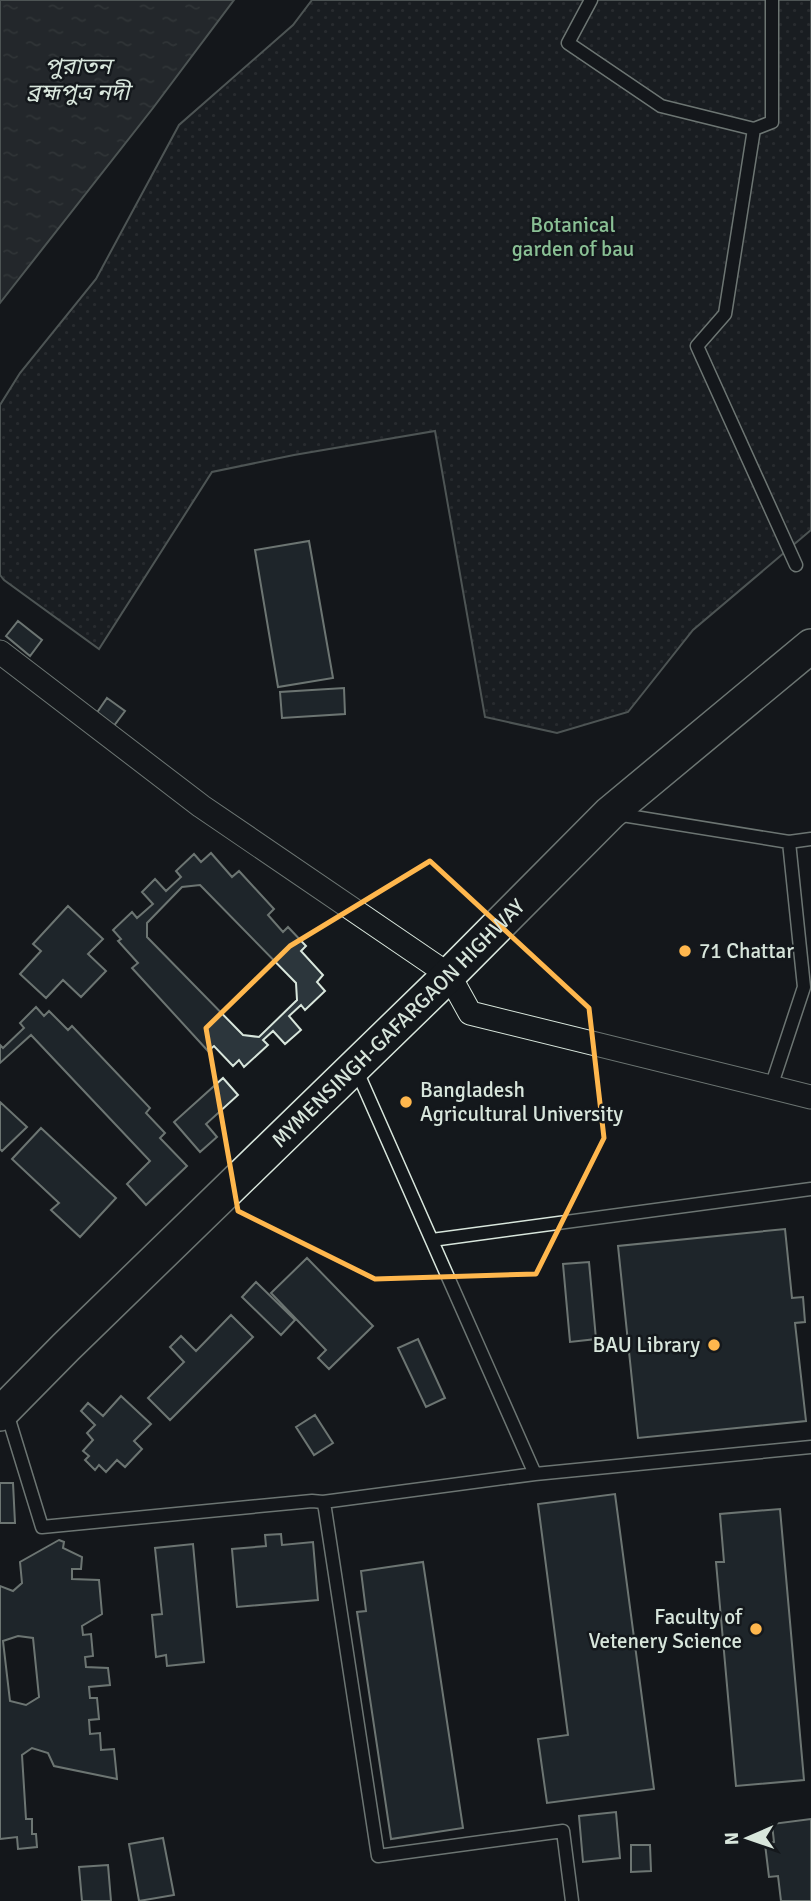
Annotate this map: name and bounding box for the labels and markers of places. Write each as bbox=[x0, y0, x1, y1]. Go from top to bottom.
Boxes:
place label: 71 Chattar bbox=[699, 938, 794, 964]
marker: 71 Chattar bbox=[677, 943, 693, 959]
place label: Bangladesh Agricultural University bbox=[420, 1077, 623, 1127]
marker: Bangladesh Agricultural University bbox=[398, 1094, 414, 1110]
place label: BAU Library bbox=[593, 1332, 700, 1358]
marker: BAU Library bbox=[706, 1337, 722, 1353]
place label: Faculty of Vetenery Science bbox=[588, 1604, 743, 1654]
marker: Faculty of Vetenery Science bbox=[748, 1621, 764, 1637]

